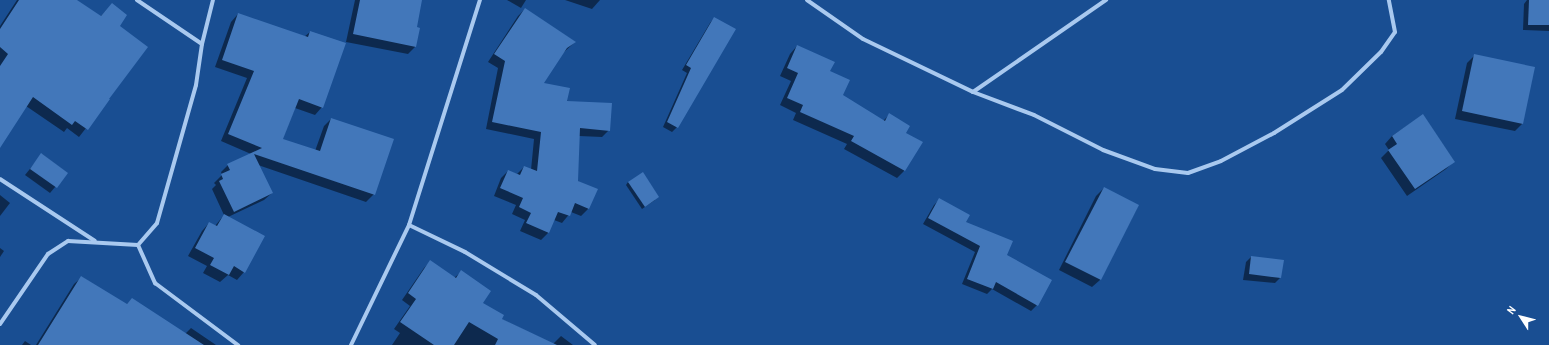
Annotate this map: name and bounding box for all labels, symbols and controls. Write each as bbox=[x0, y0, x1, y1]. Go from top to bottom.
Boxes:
north arrow bbox=[1501, 297, 1541, 337]
text: N bbox=[1504, 303, 1519, 317]

